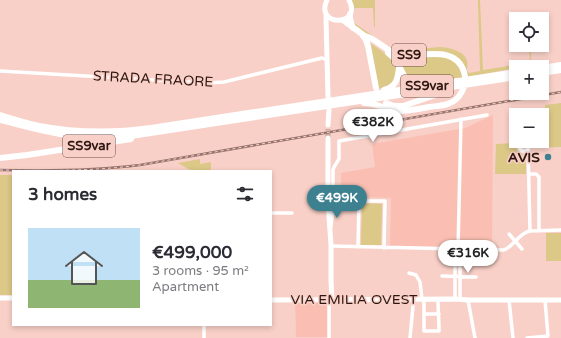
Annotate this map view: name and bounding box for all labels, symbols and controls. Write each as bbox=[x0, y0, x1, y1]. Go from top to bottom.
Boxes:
map controls bbox=[509, 12, 549, 148]
button: locate bbox=[509, 12, 549, 52]
road number: SS9 bbox=[392, 44, 426, 66]
button: + bbox=[509, 60, 549, 100]
street label: STRADA FRAORE bbox=[92, 67, 214, 91]
road number: SS9var bbox=[401, 75, 453, 97]
button: − bbox=[509, 108, 549, 148]
pin: €382K bbox=[345, 109, 401, 143]
text: €382K bbox=[352, 114, 394, 130]
road number: SS9var bbox=[63, 135, 115, 157]
place label: AVIS bbox=[508, 149, 540, 166]
marker: AVIS bbox=[543, 152, 553, 162]
icon: filters bbox=[234, 183, 256, 205]
text: 3 homes bbox=[28, 184, 97, 205]
pin: €499K bbox=[309, 185, 365, 219]
text: €499K bbox=[316, 190, 358, 206]
pin: €316K bbox=[440, 240, 496, 274]
text: €499,000 bbox=[152, 242, 232, 263]
icon: home bbox=[60, 244, 108, 292]
text: €316K bbox=[447, 245, 489, 261]
text: 3 rooms · 95 m² bbox=[152, 263, 249, 279]
text: Apartment bbox=[152, 279, 219, 295]
street label: VIA EMILIA OVEST bbox=[291, 291, 418, 308]

